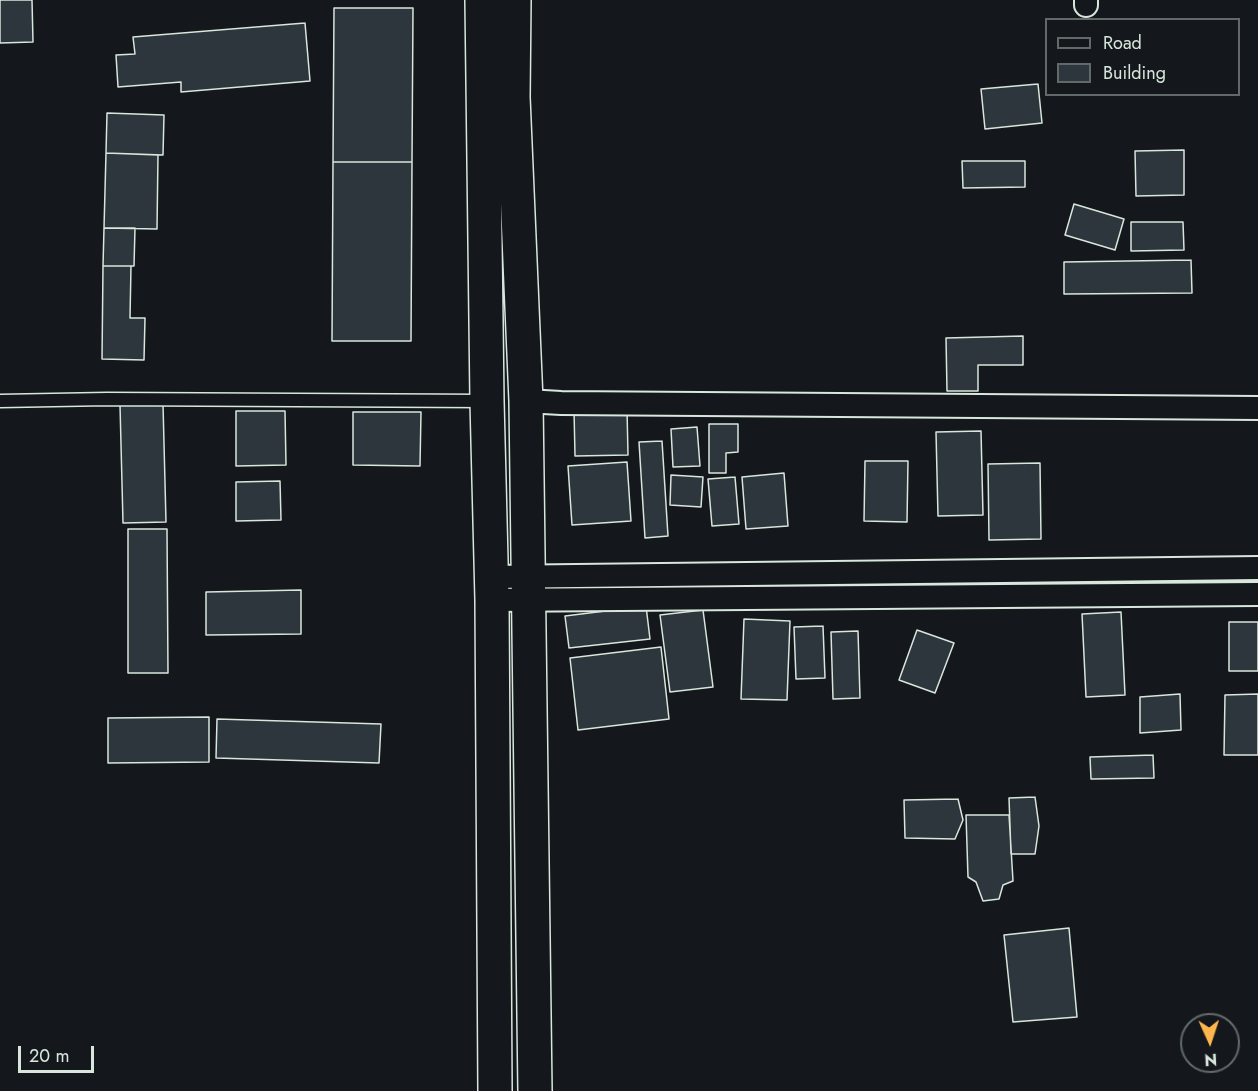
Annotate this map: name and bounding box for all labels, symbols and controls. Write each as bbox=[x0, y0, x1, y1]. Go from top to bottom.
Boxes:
legend bbox=[1045, 18, 1240, 96]
text: Road bbox=[1103, 30, 1142, 56]
text: Building bbox=[1103, 60, 1166, 86]
north arrow bbox=[1180, 1013, 1240, 1073]
scale bar bbox=[21, 1034, 98, 1072]
text: 20 m bbox=[29, 1043, 69, 1069]
text: N bbox=[1204, 1048, 1218, 1071]

